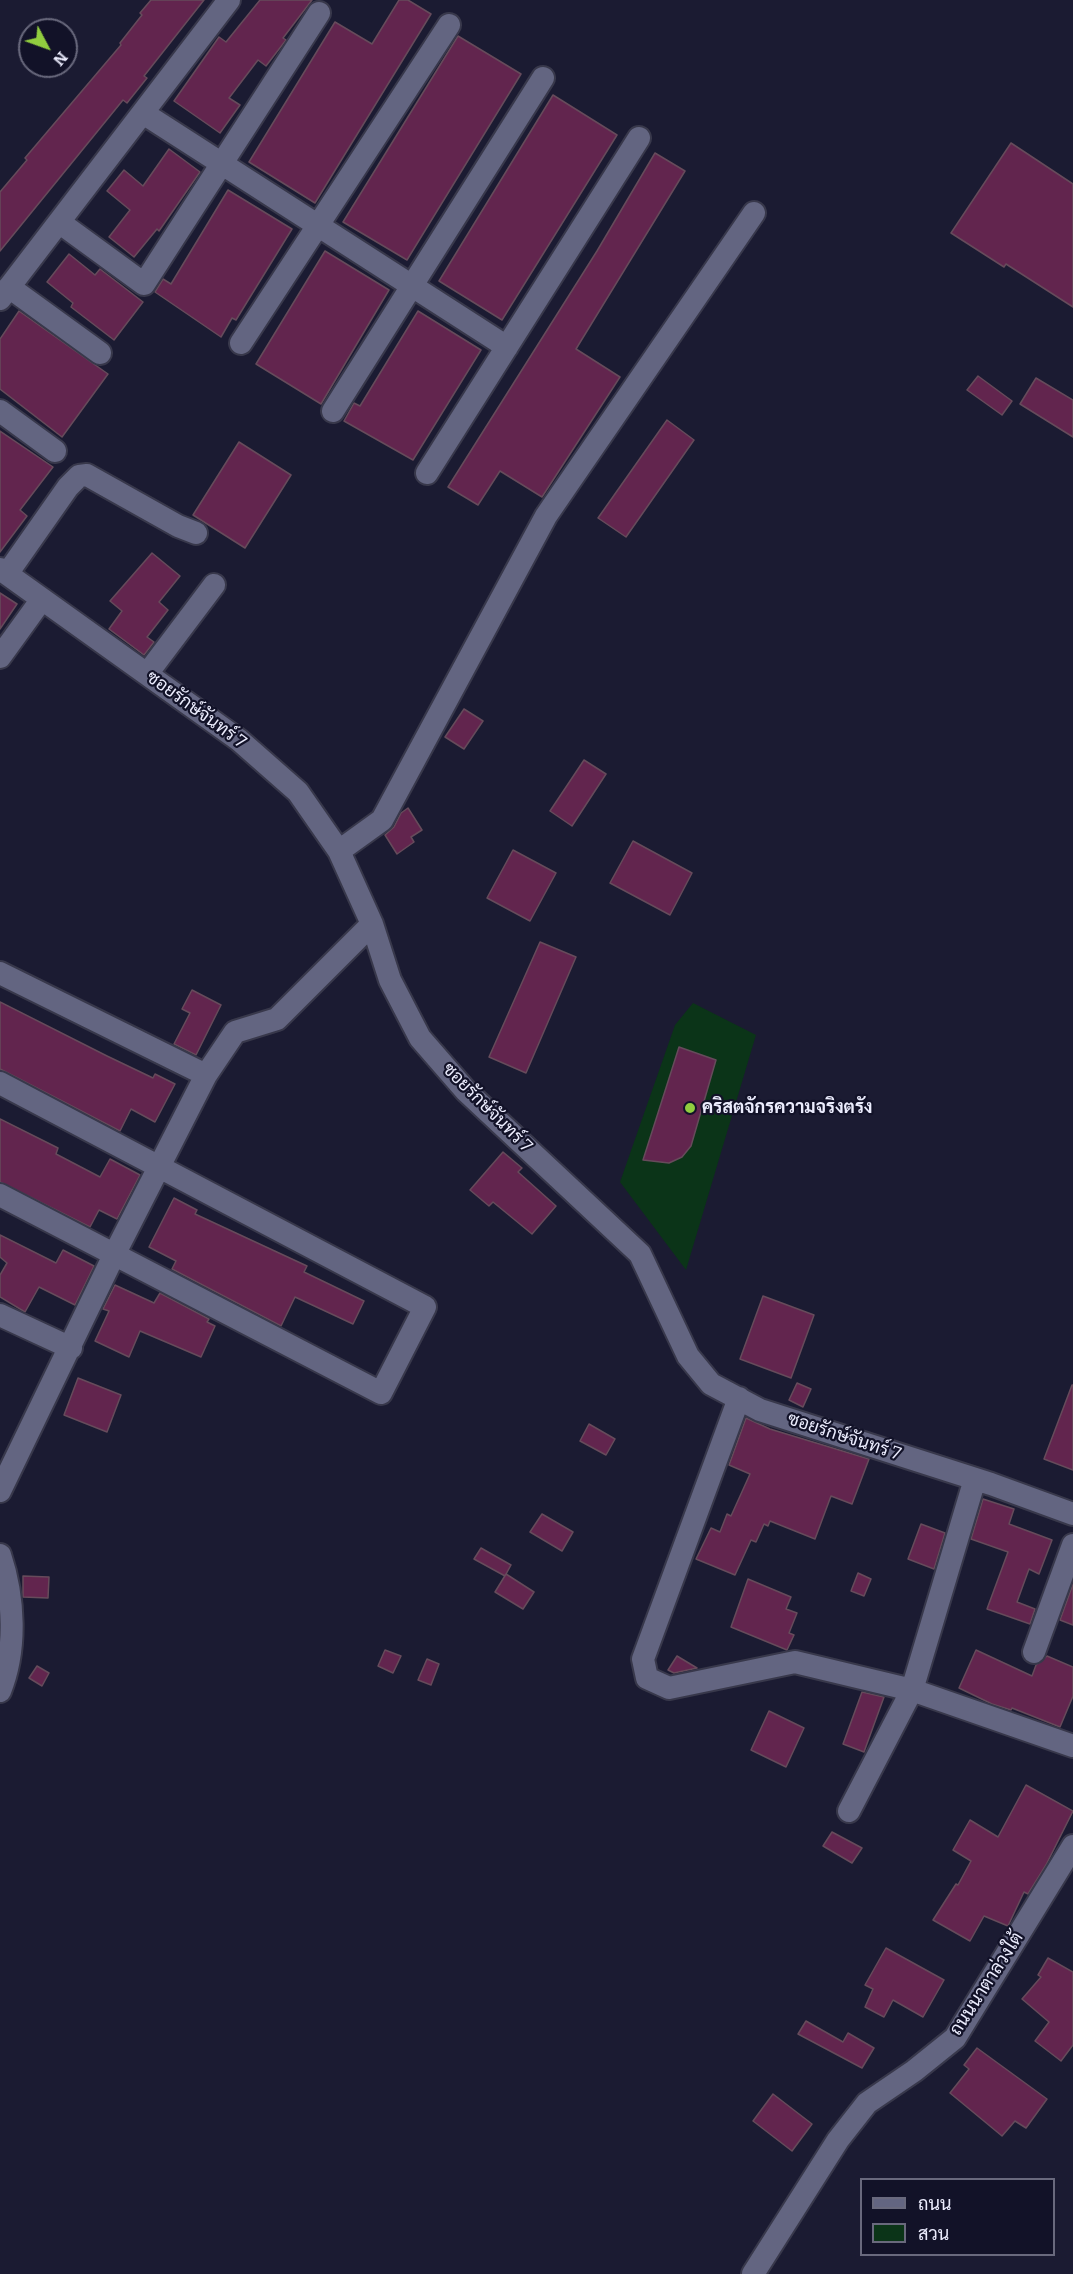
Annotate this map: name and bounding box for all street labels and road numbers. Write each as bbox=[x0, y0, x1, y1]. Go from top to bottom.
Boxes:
street label: ซอยรักษ์จันทร์ 7 bbox=[142, 667, 250, 753]
street label: ซอยรักษ์จันทร์ 7 bbox=[438, 1059, 536, 1157]
street label: ซอยรักษ์จันทร์ 7 bbox=[785, 1409, 903, 1465]
street label: ถนนนาตาล่วงใต้ bbox=[946, 1928, 1028, 2040]

